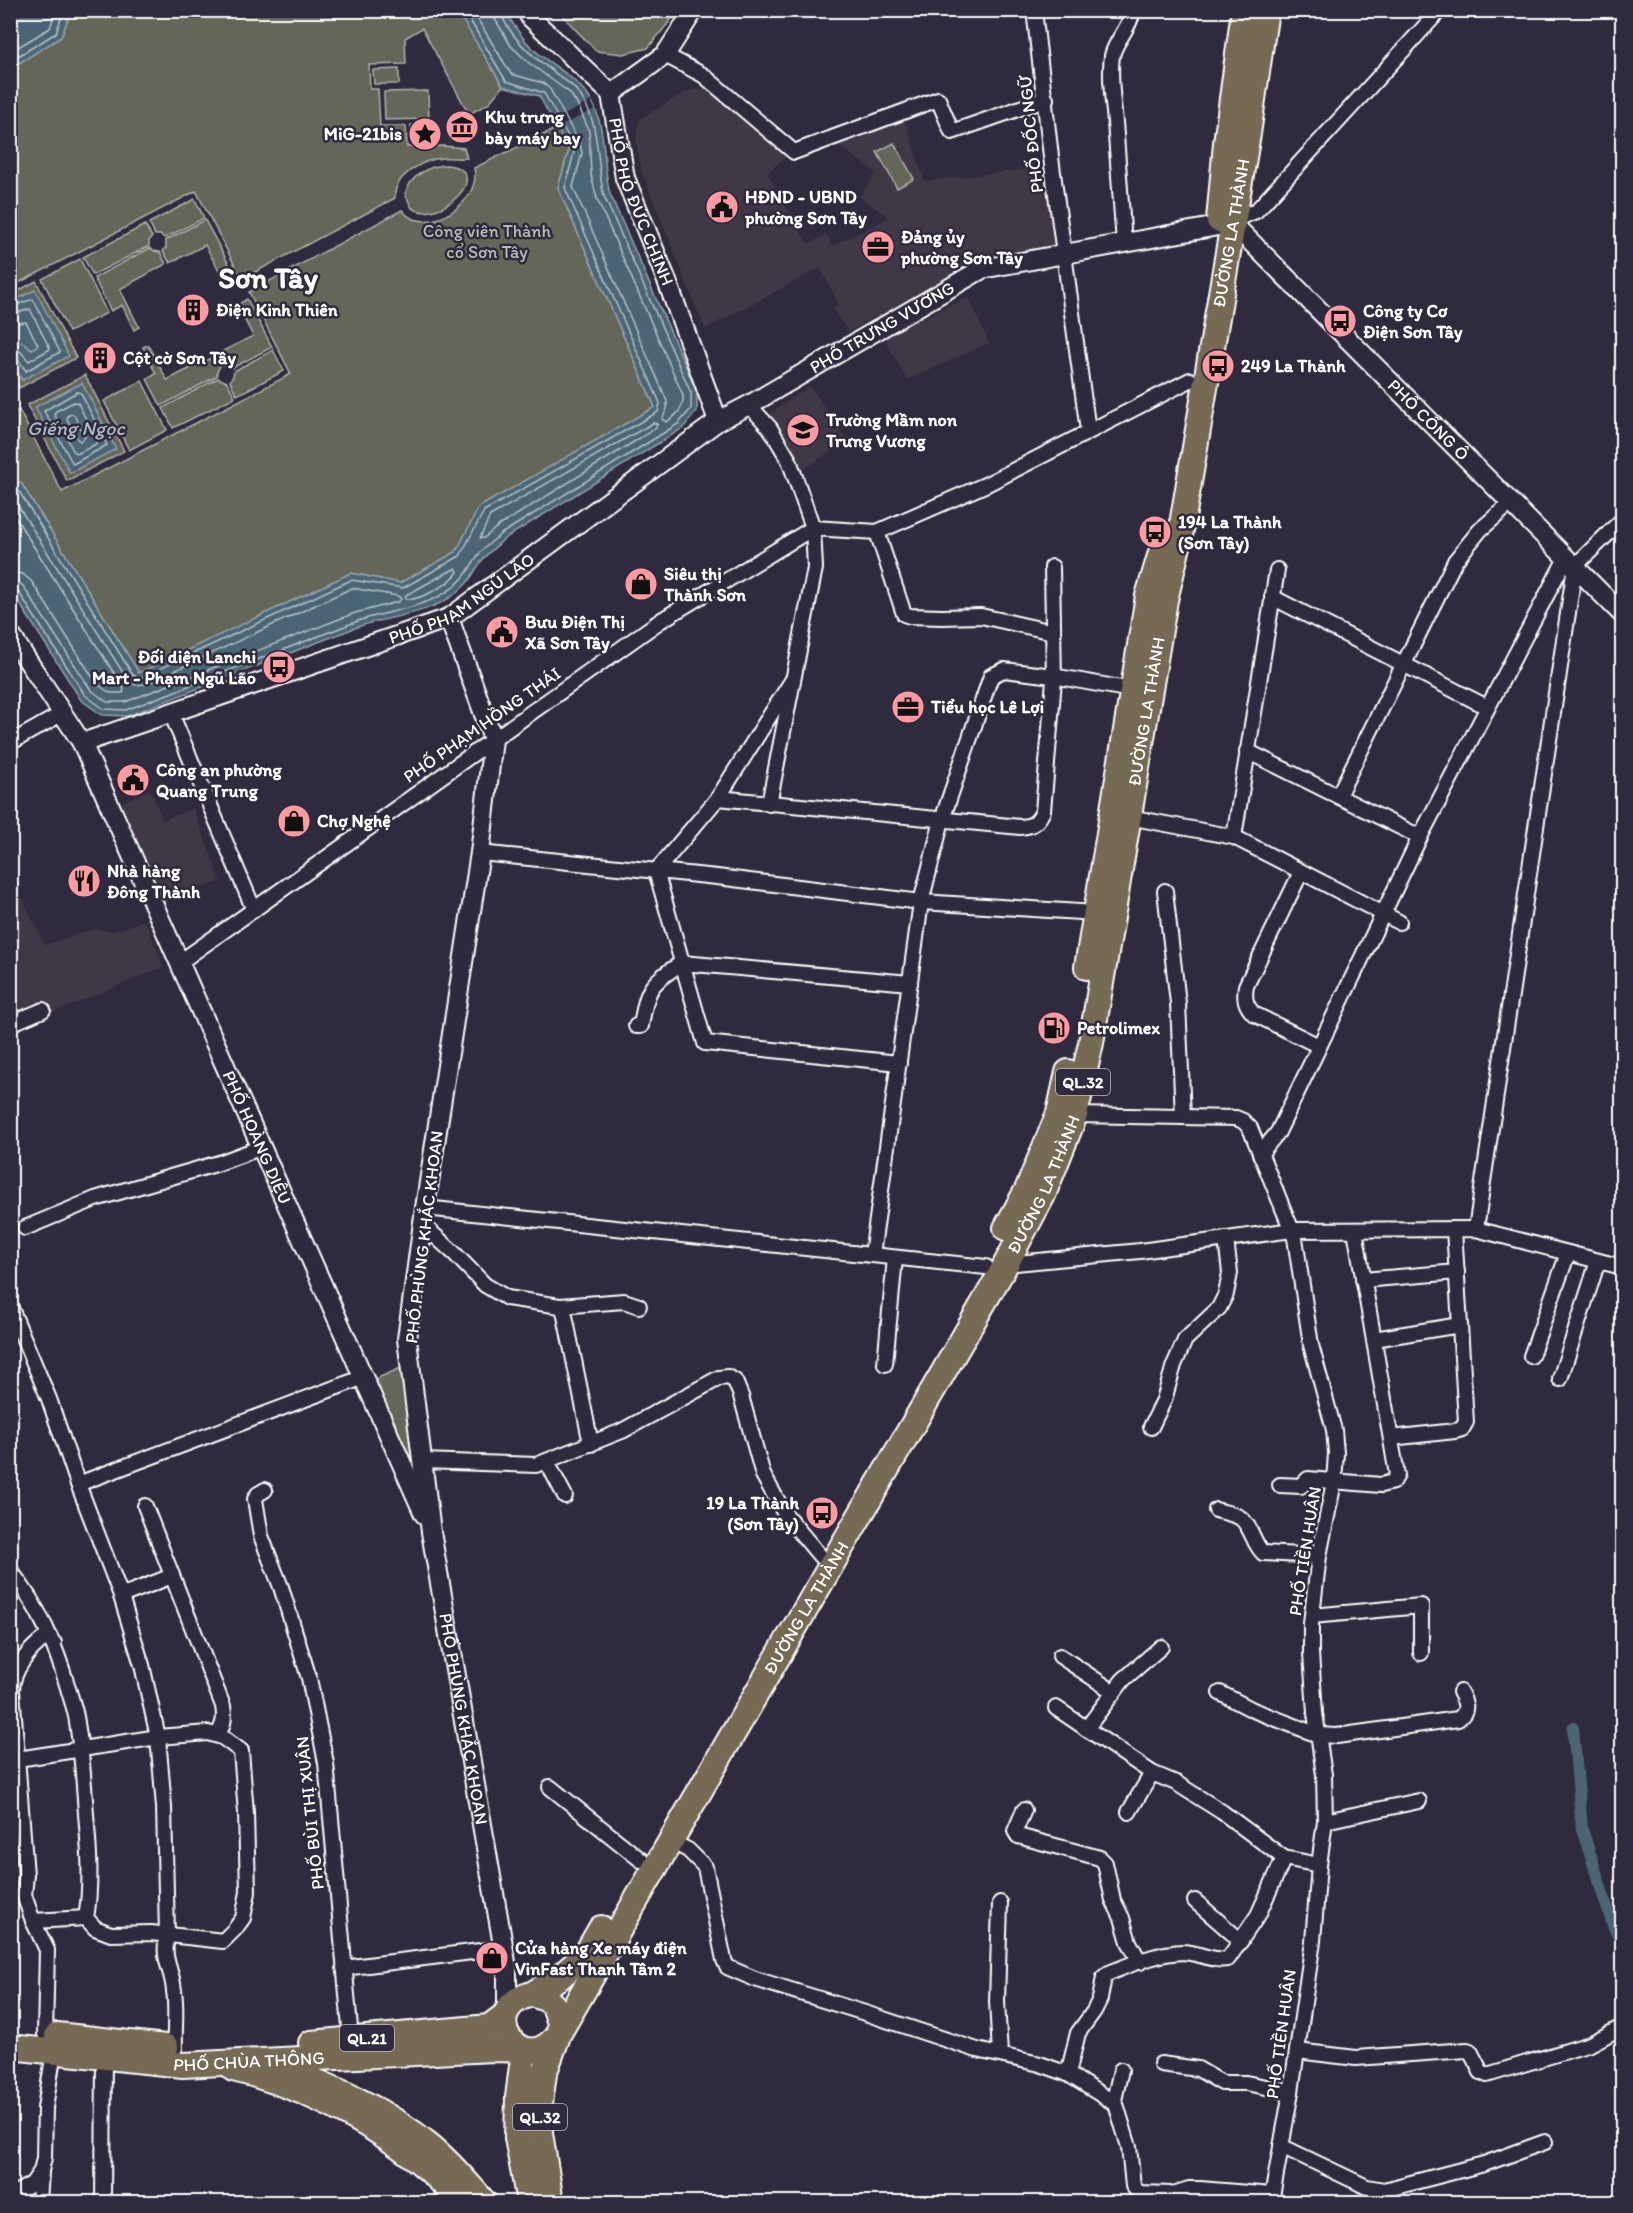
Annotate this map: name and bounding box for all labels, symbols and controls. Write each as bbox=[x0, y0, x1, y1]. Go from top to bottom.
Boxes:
street label: PHỐ ĐỐC NGỮ bbox=[1014, 73, 1048, 194]
place label: Khu trưng bày máy bay bbox=[485, 106, 581, 149]
museum icon: Khu trưng bày máy bay bbox=[444, 109, 480, 145]
place icon: MiG-21bis bbox=[407, 116, 443, 152]
street label: PHỐ PHÓ ĐỨC CHÍNH bbox=[604, 116, 679, 289]
place label: MiG-21bis bbox=[324, 123, 402, 145]
street label: ĐƯỜNG LA THÀNH bbox=[1208, 157, 1255, 309]
place label: HĐND - UBND phường Sơn Tây bbox=[744, 186, 867, 229]
public building icon: HĐND - UBND phường Sơn Tây bbox=[704, 189, 740, 225]
park label: Công viên Thành cổ Sơn Tây bbox=[423, 220, 552, 263]
place label: Đảng ủy phường Sơn Tây bbox=[900, 226, 1023, 269]
office icon: Đảng ủy phường Sơn Tây bbox=[860, 229, 896, 265]
district label: Sơn Tây bbox=[218, 259, 319, 296]
street label: PHỐ TRƯNG VƯƠNG bbox=[806, 277, 958, 378]
building icon: Điện Kinh Thiên bbox=[175, 292, 211, 328]
place label: Điện Kinh Thiên bbox=[216, 299, 338, 321]
place label: Công ty Cơ Điện Sơn Tây bbox=[1363, 300, 1463, 343]
bus stop icon: Công ty Cơ Điện Sơn Tây bbox=[1322, 303, 1358, 339]
building icon: Cột cờ Sơn Tây bbox=[82, 340, 118, 376]
place label: Cột cờ Sơn Tây bbox=[123, 347, 236, 369]
bus stop icon: 249 La Thành bbox=[1200, 348, 1236, 384]
place label: 249 La Thành bbox=[1241, 355, 1346, 377]
street label: PHỐ CỔNG Ô bbox=[1383, 374, 1474, 465]
place label: Trường Mầm non Trưng Vương bbox=[825, 409, 958, 452]
school or university icon: Trường Mầm non Trưng Vương bbox=[785, 412, 821, 448]
water label: Giếng Ngọc bbox=[27, 416, 126, 440]
place label: 194 La Thành (Sơn Tây) bbox=[1178, 511, 1282, 554]
bus stop icon: 194 La Thành (Sơn Tây) bbox=[1137, 514, 1173, 550]
street label: PHỐ PHẠM NGŨ LÃO bbox=[386, 548, 539, 649]
place label: Siêu thị Thành Sơn bbox=[663, 563, 747, 606]
shop icon: Siêu thị Thành Sơn bbox=[623, 566, 659, 602]
place label: Bưu Điện Thị Xã Sơn Tây bbox=[525, 611, 625, 654]
public building icon: Bưu Điện Thị Xã Sơn Tây bbox=[484, 614, 520, 650]
street label: ĐƯỜNG LA THÀNH bbox=[1123, 635, 1170, 787]
place label: Đối diện Lanchi Mart - Phạm Ngũ Lão bbox=[92, 646, 256, 689]
bus stop icon: Đối diện Lanchi Mart - Phạm Ngũ Lão bbox=[261, 649, 297, 685]
street label: PHỐ PHẠM HỒNG THÁI bbox=[399, 662, 565, 788]
office icon: Tiểu học Lê Lợi bbox=[890, 689, 926, 725]
place label: Tiểu học Lê Lợi bbox=[930, 696, 1044, 718]
place label: Công an phường Quang Trung bbox=[156, 759, 283, 802]
public building icon: Công an phường Quang Trung bbox=[115, 762, 151, 798]
shop icon: Chợ Nghệ bbox=[276, 803, 312, 839]
place label: Chợ Nghệ bbox=[317, 810, 391, 832]
place label: Nhà hàng Đông Thành bbox=[107, 860, 201, 903]
restaurant icon: Nhà hàng Đông Thành bbox=[66, 863, 102, 899]
fuel station icon: Petrolimex bbox=[1036, 1010, 1072, 1046]
place label: Petrolimex bbox=[1077, 1017, 1160, 1039]
street label: PHỐ HOÀNG DIỆU bbox=[218, 1067, 296, 1208]
road number: QL.32 bbox=[1056, 1069, 1110, 1095]
street label: ĐƯỜNG LA THÀNH bbox=[1002, 1112, 1085, 1258]
street label: PHỐ PHÙNG KHẮC KHOAN bbox=[400, 1129, 448, 1345]
street label: PHỐ TIỀN HUÂN bbox=[1284, 1485, 1326, 1617]
place label: 19 La Thành (Sơn Tây) bbox=[706, 1492, 799, 1535]
bus stop icon: 19 La Thành (Sơn Tây) bbox=[804, 1495, 840, 1531]
street label: ĐƯỜNG LA THÀNH bbox=[759, 1537, 854, 1678]
street label: PHỐ PHÙNG KHẮC KHOAN bbox=[434, 1611, 493, 1826]
street label: PHỐ BÙI THỊ XUÂN bbox=[291, 1735, 329, 1891]
place label: Cửa hàng Xe máy điện VinFast Thanh Tâm 2 bbox=[515, 1937, 688, 1980]
shop icon: Cửa hàng Xe máy điện VinFast Thanh Tâm 2 bbox=[474, 1940, 510, 1976]
street label: PHỐ TIỀN HUÂN bbox=[1261, 1968, 1301, 2100]
road number: QL.21 bbox=[340, 2025, 394, 2051]
street label: PHỐ CHÙA THÔNG bbox=[172, 2047, 325, 2076]
road number: QL.32 bbox=[513, 2104, 567, 2130]

